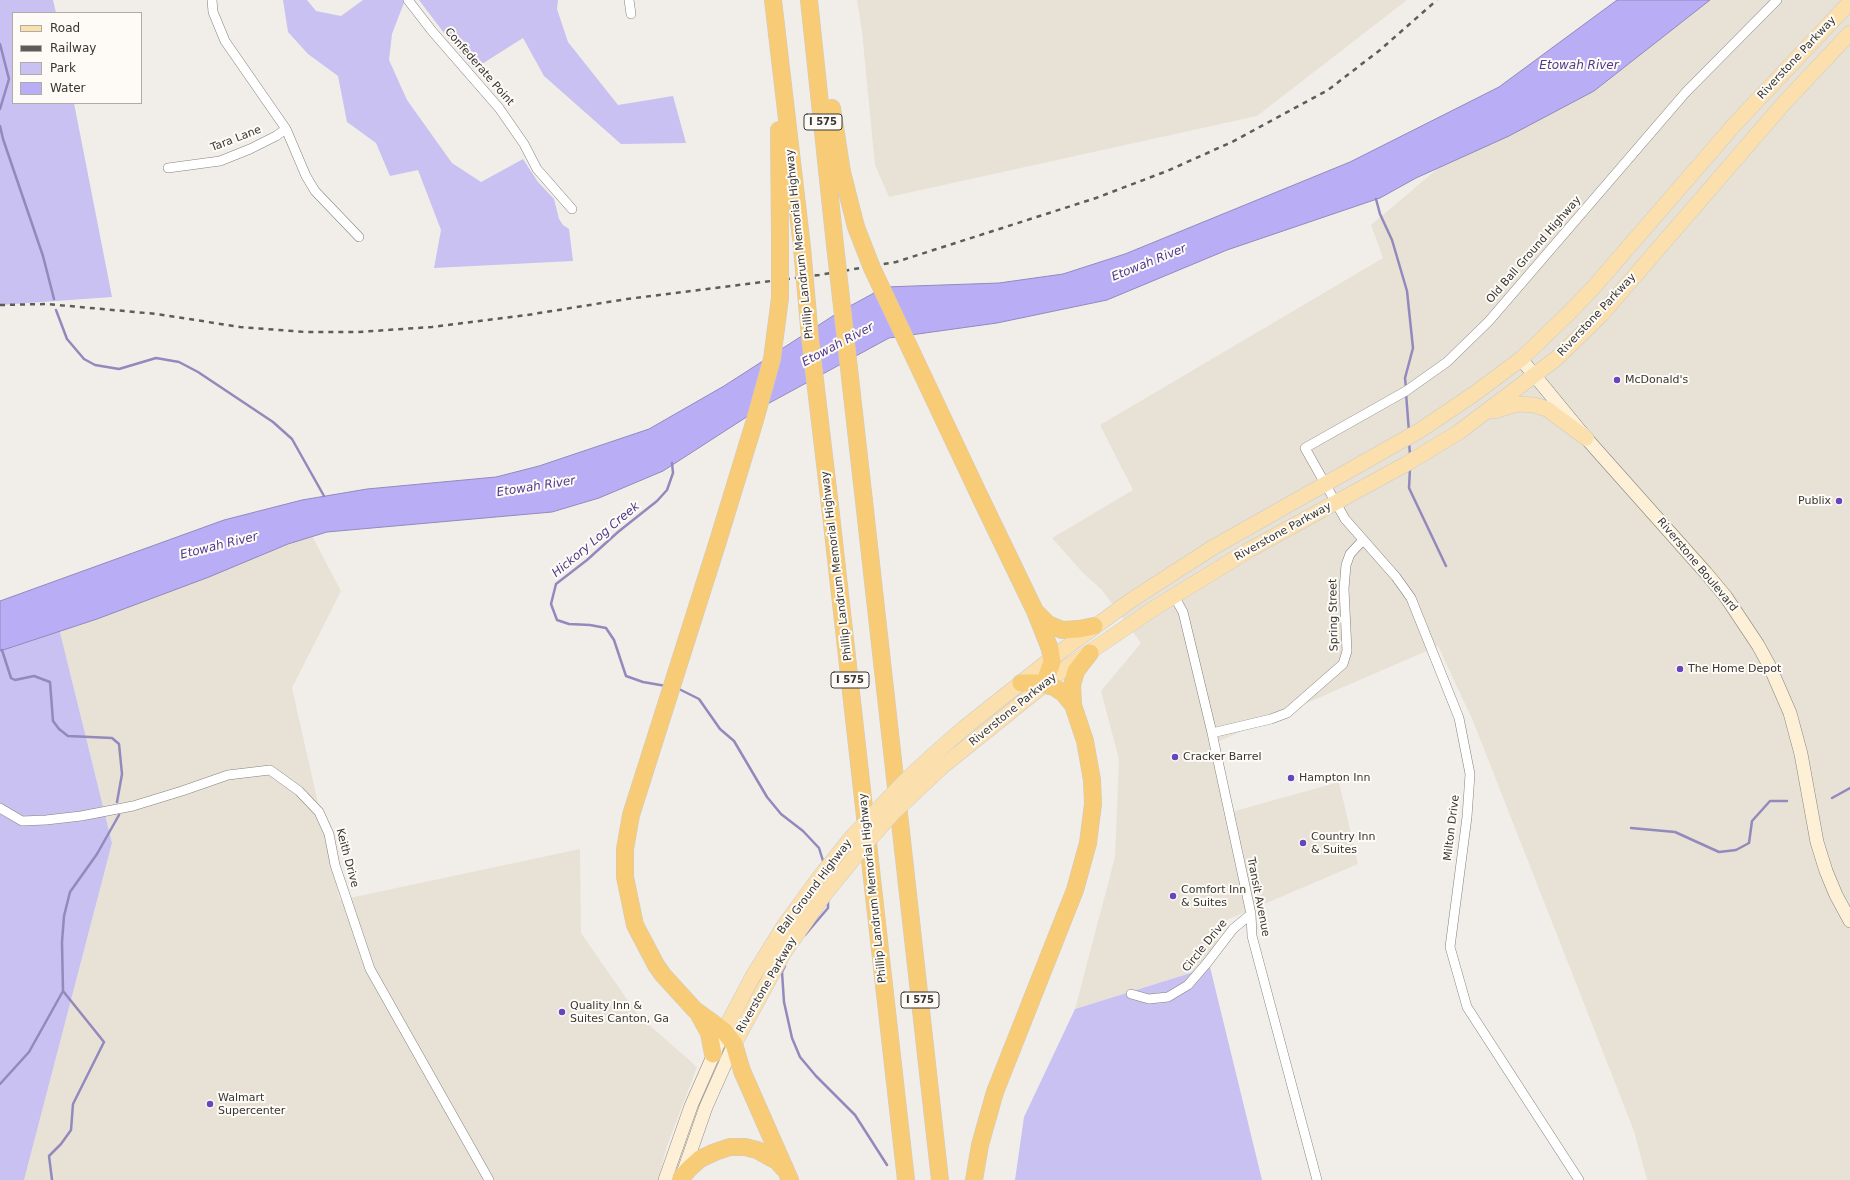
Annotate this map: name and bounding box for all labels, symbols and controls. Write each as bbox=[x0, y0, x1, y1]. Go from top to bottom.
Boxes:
legend bbox=[12, 12, 142, 104]
street label: Riverstone Parkway bbox=[1755, 14, 1839, 102]
text: Road bbox=[50, 21, 80, 35]
street label: Confederate Point bbox=[442, 25, 516, 109]
text: Railway bbox=[50, 41, 96, 55]
water label: Etowah River bbox=[1539, 59, 1619, 73]
text: Park bbox=[50, 61, 76, 75]
text: Water bbox=[50, 81, 85, 95]
road number: I 575 bbox=[804, 114, 842, 130]
street label: Tara Lane bbox=[209, 123, 263, 155]
street label: Phillip Landrum Memorial Highway bbox=[783, 148, 817, 340]
street label: Old Ball Ground Highway bbox=[1484, 194, 1584, 306]
water label: Etowah River bbox=[1110, 241, 1188, 285]
street label: Riverstone Parkway bbox=[1555, 271, 1639, 359]
water label: Etowah River bbox=[800, 320, 876, 370]
place label: McDonald's bbox=[1625, 373, 1688, 387]
marker: McDonald's bbox=[1612, 375, 1622, 385]
street label: Phillip Landrum Memorial Highway bbox=[819, 470, 855, 662]
water label: Etowah River bbox=[496, 474, 576, 500]
place label: Publix bbox=[1798, 494, 1831, 508]
marker: Publix bbox=[1834, 496, 1844, 506]
water label: Hickory Log Creek bbox=[549, 499, 643, 581]
street label: Riverstone Parkway bbox=[1232, 500, 1334, 564]
street label: Riverstone Boulevard bbox=[1654, 516, 1740, 614]
water label: Etowah River bbox=[179, 529, 259, 563]
street label: Spring Street bbox=[1327, 579, 1341, 651]
place label: The Home Depot bbox=[1688, 662, 1781, 676]
marker: The Home Depot bbox=[1675, 664, 1685, 674]
street label: Riverstone Parkway bbox=[967, 671, 1059, 749]
road number: I 575 bbox=[831, 672, 869, 688]
place label: Cracker Barrel bbox=[1183, 750, 1261, 764]
marker: Cracker Barrel bbox=[1170, 752, 1180, 762]
place label: Hampton Inn bbox=[1299, 771, 1370, 785]
marker: Hampton Inn bbox=[1286, 773, 1296, 783]
street label: Phillip Landrum Memorial Highway bbox=[856, 792, 890, 984]
street label: Milton Drive bbox=[1441, 794, 1463, 862]
street label: Keith Drive bbox=[333, 827, 361, 889]
place label: Country Inn & Suites bbox=[1311, 830, 1375, 856]
street label: Ball Ground Highway bbox=[775, 837, 855, 937]
marker: Country Inn & Suites bbox=[1298, 838, 1308, 848]
street label: Transit Avenue bbox=[1244, 856, 1272, 938]
place label: Comfort Inn & Suites bbox=[1181, 883, 1246, 909]
marker: Comfort Inn & Suites bbox=[1168, 891, 1178, 901]
street label: Circle Drive bbox=[1180, 917, 1230, 975]
street label: Riverstone Parkway bbox=[734, 935, 800, 1035]
road number: I 575 bbox=[901, 992, 939, 1008]
place label: Quality Inn & Suites Canton, Ga bbox=[570, 999, 669, 1025]
marker: Quality Inn & Suites Canton, Ga bbox=[557, 1007, 567, 1017]
place label: Walmart Supercenter bbox=[218, 1091, 285, 1117]
marker: Walmart Supercenter bbox=[205, 1099, 215, 1109]

